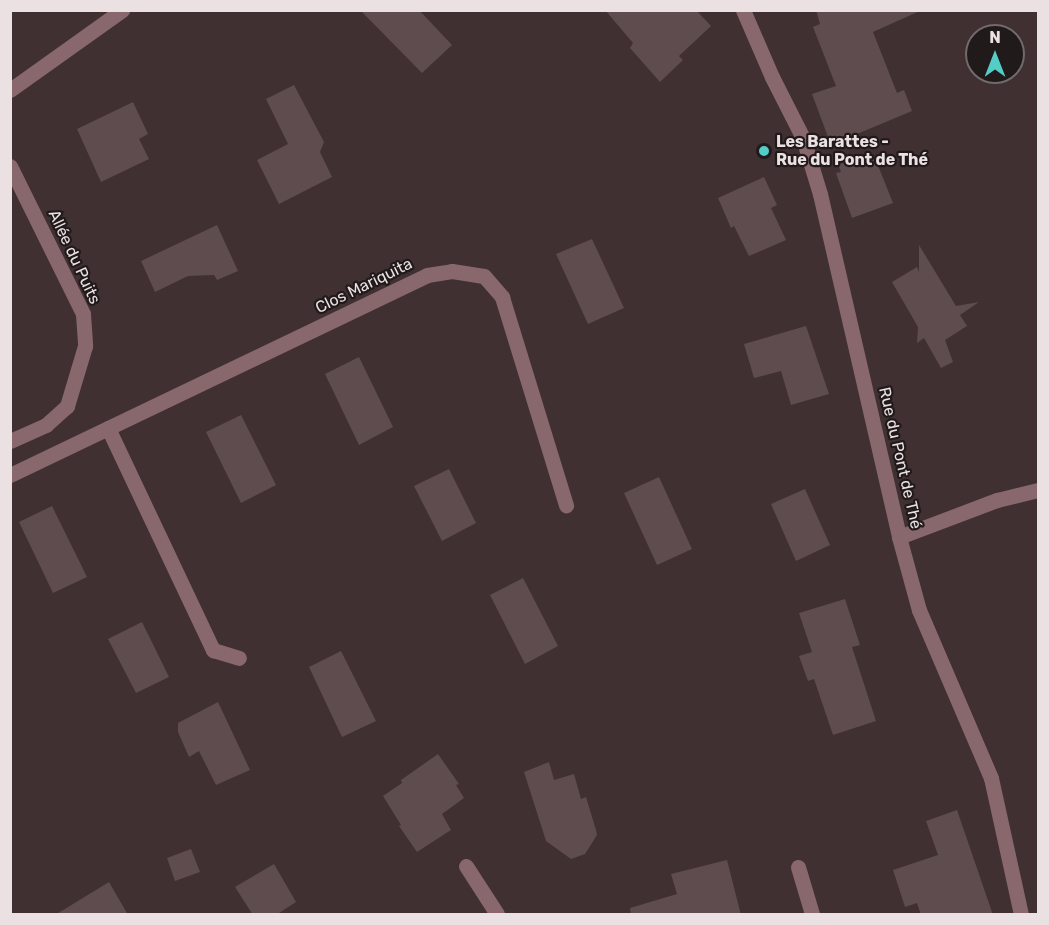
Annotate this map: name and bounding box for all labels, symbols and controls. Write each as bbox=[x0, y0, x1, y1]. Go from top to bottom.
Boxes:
north arrow bbox=[965, 24, 1025, 84]
text: N bbox=[989, 28, 1001, 47]
place label: Les Barattes - Rue du Pont de Thé bbox=[776, 132, 928, 170]
marker: Les Barattes - Rue du Pont de Thé bbox=[757, 144, 771, 158]
street label: Allée du Puits bbox=[44, 207, 104, 307]
street label: Clos Mariquita bbox=[312, 254, 416, 318]
street label: Rue du Pont de Thé bbox=[874, 385, 926, 531]

